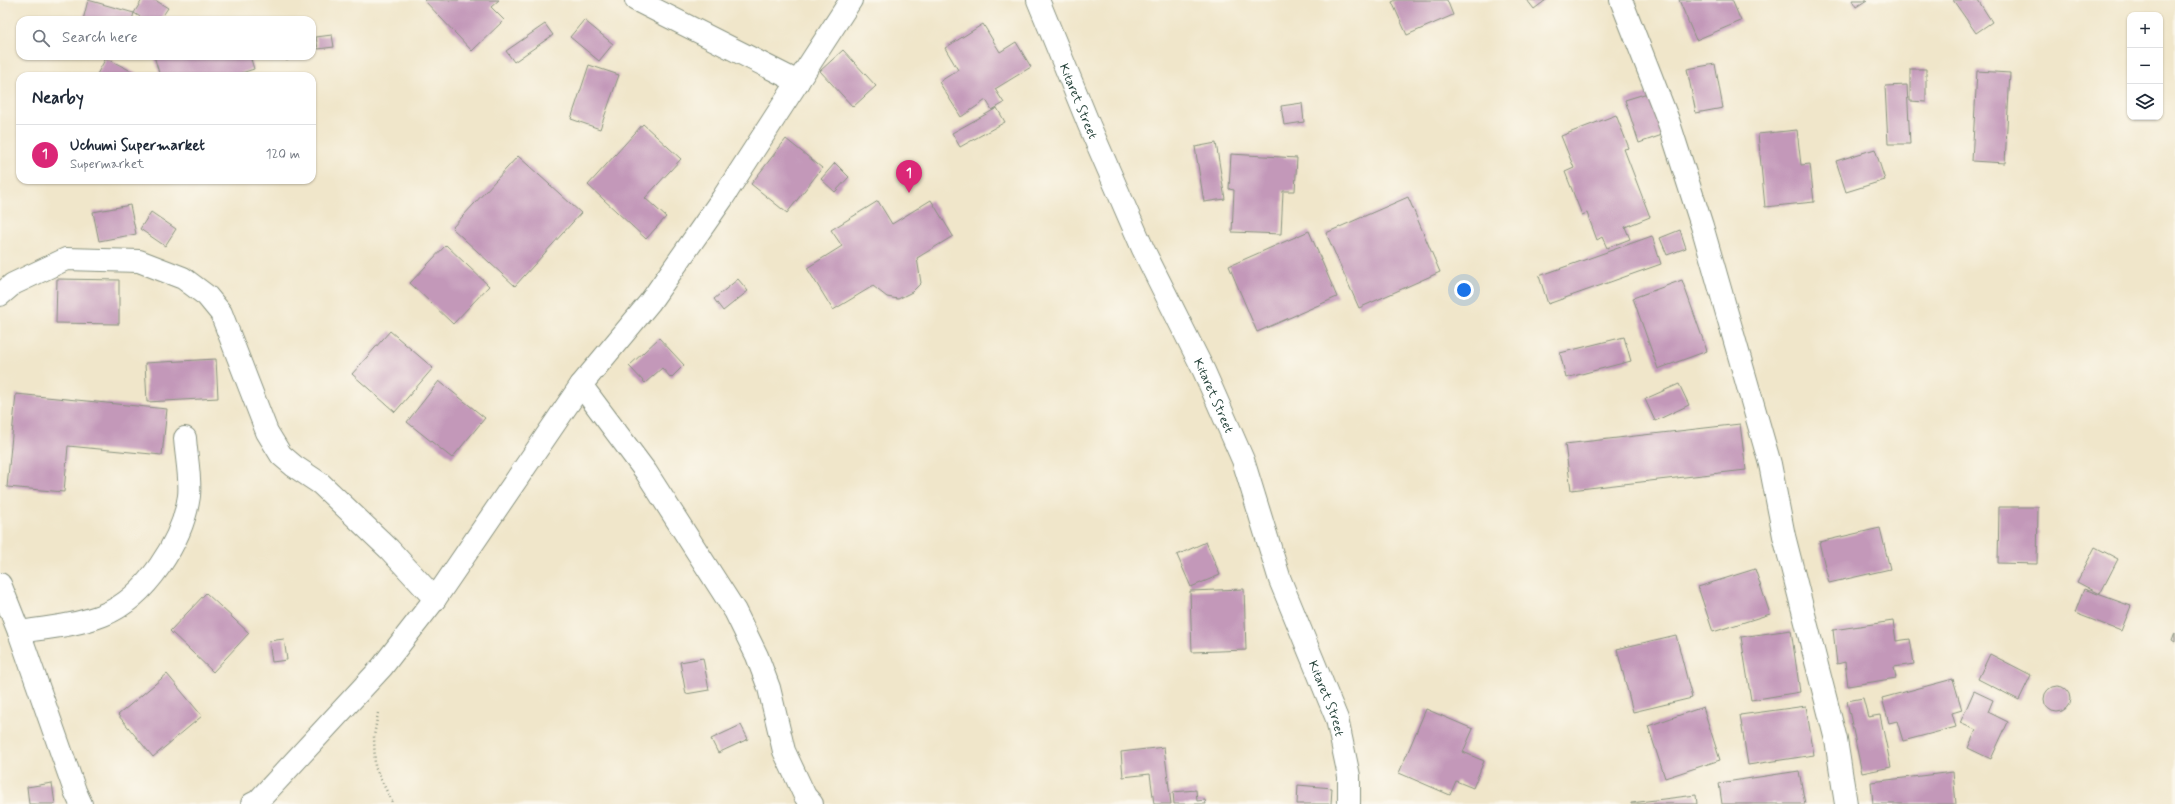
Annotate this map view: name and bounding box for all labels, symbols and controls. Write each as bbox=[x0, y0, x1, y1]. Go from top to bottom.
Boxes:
map controls bbox=[2127, 12, 2163, 120]
button: + bbox=[2127, 12, 2163, 48]
search box bbox=[16, 16, 316, 60]
icon: search bbox=[30, 27, 52, 49]
text: Search here bbox=[62, 28, 138, 48]
button: − bbox=[2127, 48, 2163, 84]
street label: Kitaret Street bbox=[1055, 61, 1101, 142]
button: layers bbox=[2127, 84, 2163, 120]
text: Nearby bbox=[32, 87, 84, 109]
text: Uchumi Supermarket bbox=[70, 136, 205, 156]
text: 1 bbox=[42, 146, 48, 163]
text: 120 m bbox=[266, 146, 300, 163]
text: Supermarket bbox=[70, 156, 144, 173]
pin: 1 bbox=[896, 160, 922, 193]
your location bbox=[1454, 280, 1474, 300]
street label: Kitaret Street bbox=[1189, 356, 1237, 436]
street label: Kitaret Street bbox=[1304, 658, 1347, 738]

